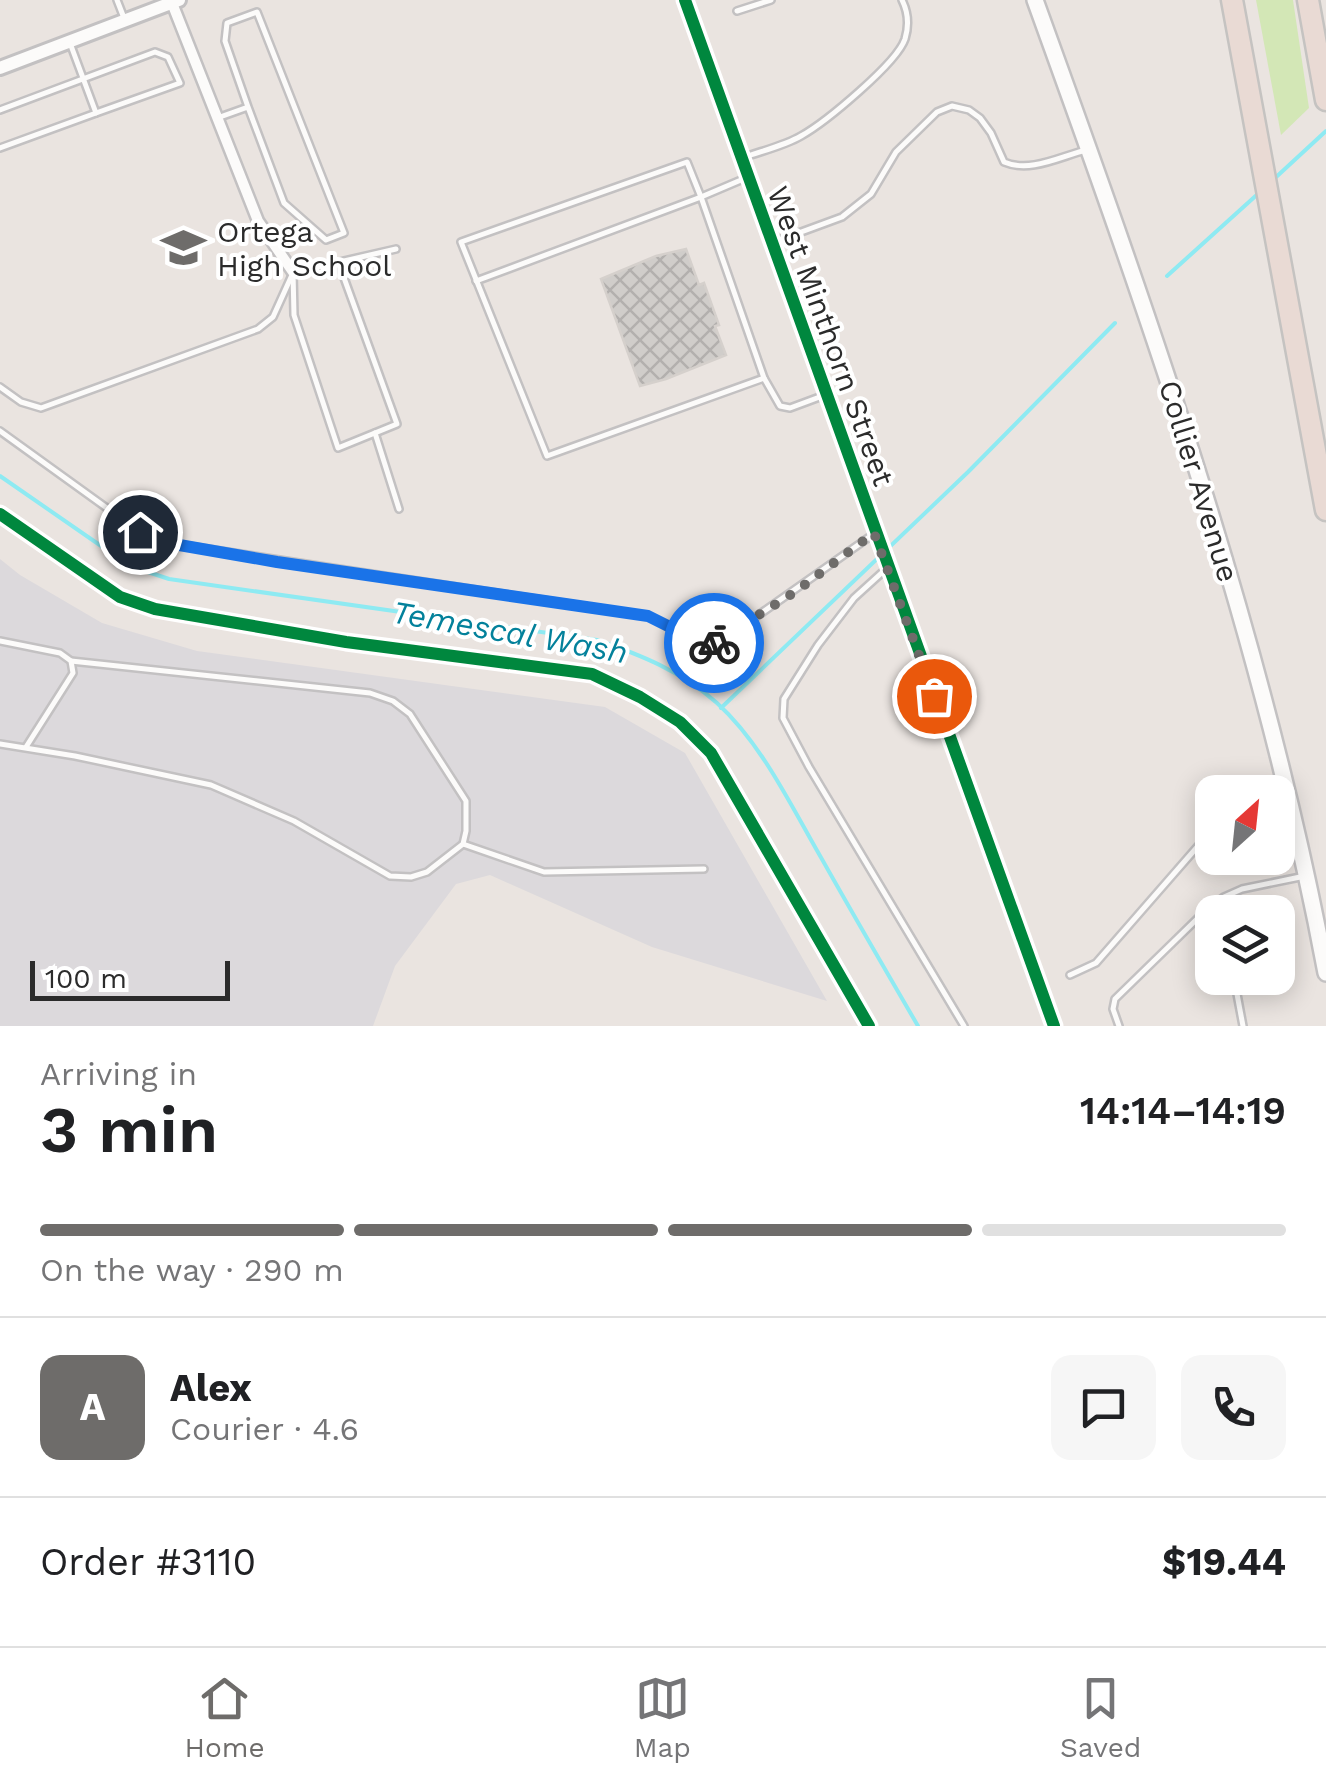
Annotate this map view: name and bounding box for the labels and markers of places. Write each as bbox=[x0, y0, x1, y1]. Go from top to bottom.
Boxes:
place label: Ortega High School bbox=[217, 214, 392, 283]
school or university icon: Ortega High School bbox=[160, 224, 208, 272]
pin bbox=[98, 490, 183, 575]
pin bbox=[892, 654, 977, 739]

